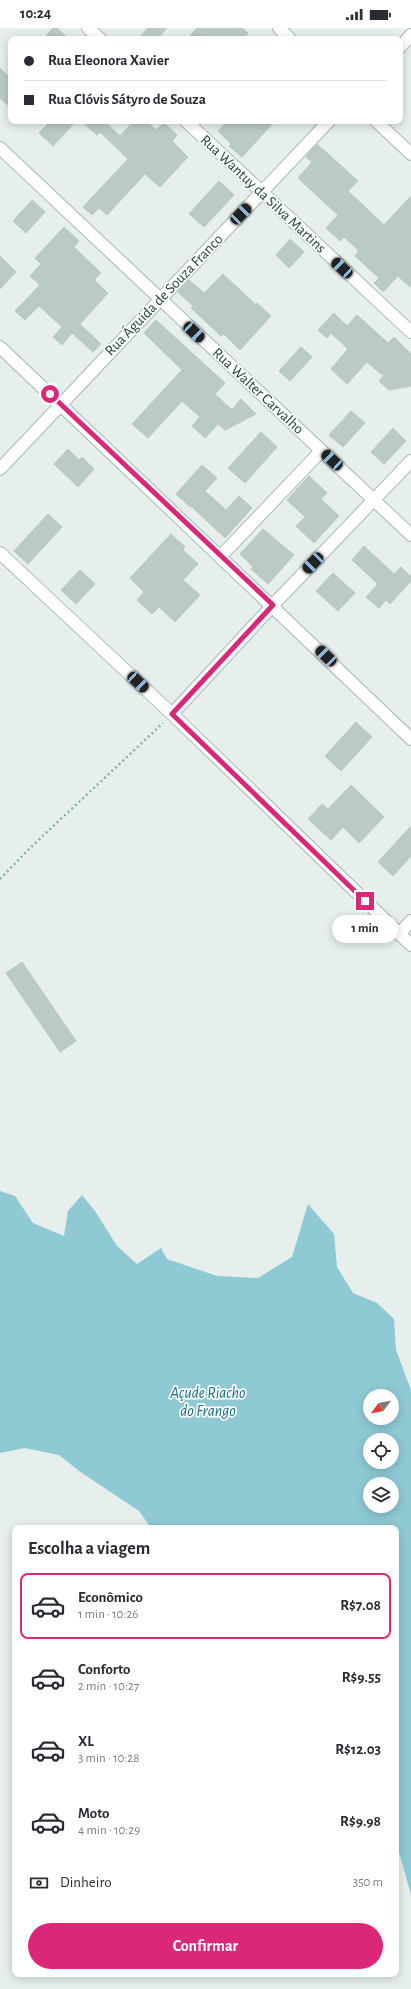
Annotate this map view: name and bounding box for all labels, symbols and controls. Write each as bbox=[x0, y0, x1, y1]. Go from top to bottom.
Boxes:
text: 10:24 bbox=[20, 6, 51, 21]
text: Rua Eleonora Xavier bbox=[48, 53, 169, 68]
text: Rua Clóvis Sátyro de Souza bbox=[48, 92, 206, 107]
street label: Rua Wantuy da Silva Martins bbox=[197, 132, 329, 256]
car bbox=[228, 201, 254, 227]
street label: Rua Águida de Souza Franco bbox=[101, 230, 226, 359]
car bbox=[329, 255, 355, 281]
car bbox=[181, 319, 207, 345]
street label: Rua Walter Carvalho bbox=[210, 345, 306, 437]
route start bbox=[41, 385, 59, 403]
car bbox=[319, 447, 345, 473]
car bbox=[300, 550, 326, 576]
car bbox=[313, 643, 339, 669]
car bbox=[125, 669, 151, 695]
route end bbox=[356, 892, 374, 910]
callout: 1 min bbox=[332, 915, 398, 943]
text: 1 min bbox=[351, 922, 379, 935]
water label: Açude Riacho do Frango bbox=[169, 1385, 246, 1419]
north arrow bbox=[363, 1389, 399, 1425]
map controls bbox=[363, 1389, 399, 1513]
button: locate bbox=[363, 1433, 399, 1469]
button: layers bbox=[363, 1477, 399, 1513]
text: Escolha a viagem bbox=[28, 1540, 150, 1558]
icon: car bbox=[30, 1588, 66, 1624]
text: Econômico bbox=[78, 1590, 143, 1605]
text: R$7.08 bbox=[340, 1598, 381, 1613]
text: 1 min · 10:26 bbox=[78, 1608, 138, 1621]
icon: car bbox=[30, 1660, 66, 1696]
text: Conforto bbox=[78, 1662, 130, 1677]
text: R$9.55 bbox=[342, 1670, 381, 1685]
text: 2 min · 10:27 bbox=[78, 1680, 139, 1693]
icon: car bbox=[30, 1732, 66, 1768]
text: XL bbox=[78, 1734, 94, 1749]
text: R$12.03 bbox=[335, 1742, 381, 1757]
text: 3 min · 10:28 bbox=[78, 1752, 139, 1765]
icon: car bbox=[30, 1804, 66, 1840]
text: Moto bbox=[78, 1806, 110, 1821]
text: R$9.98 bbox=[340, 1814, 381, 1829]
text: 4 min · 10:29 bbox=[78, 1824, 140, 1837]
icon: cash bbox=[28, 1872, 50, 1894]
text: Dinheiro bbox=[60, 1875, 112, 1890]
text: 350 m bbox=[353, 1876, 383, 1889]
button: Confirmar bbox=[28, 1923, 383, 1969]

